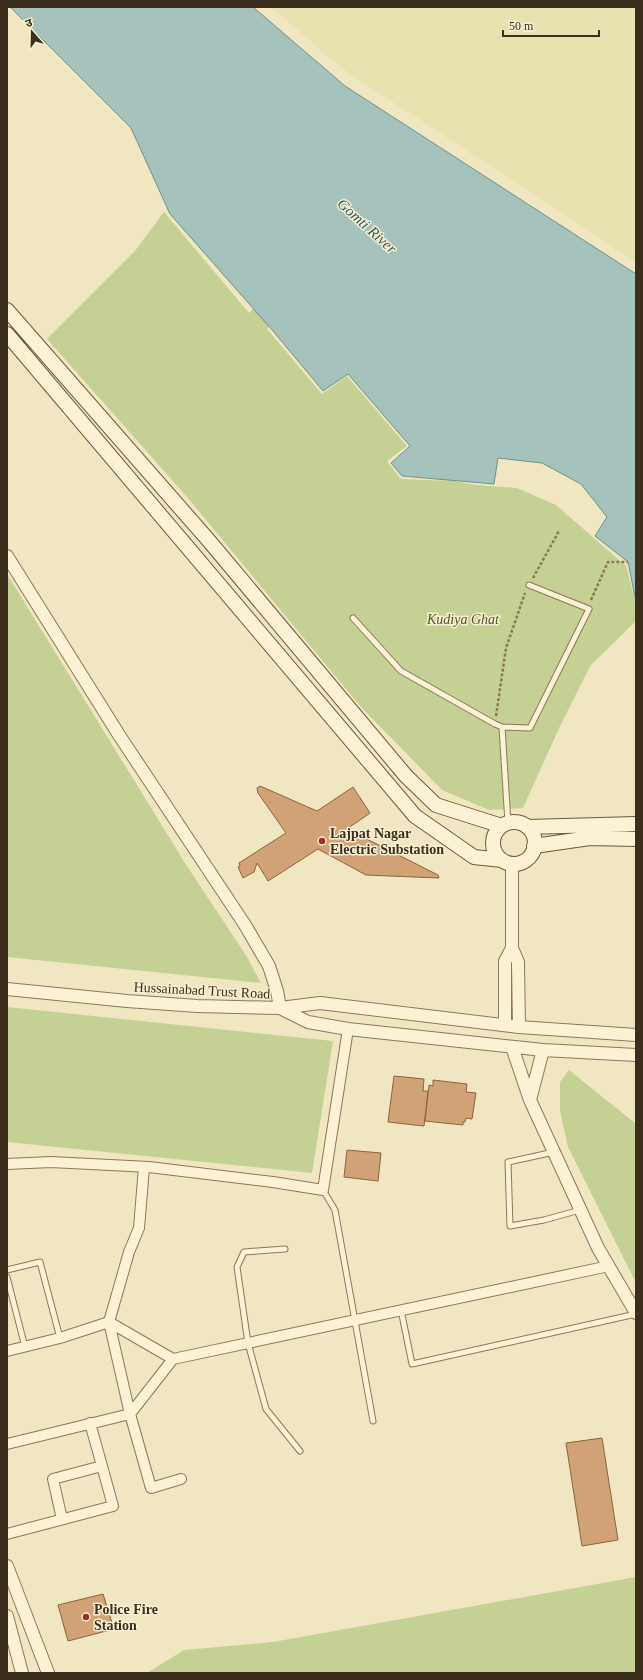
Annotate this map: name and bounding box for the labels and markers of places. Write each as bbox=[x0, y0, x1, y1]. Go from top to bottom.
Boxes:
place label: Lajpat Nagar Electric Substation bbox=[330, 826, 444, 857]
marker: Lajpat Nagar Electric Substation bbox=[317, 836, 327, 846]
place label: Police Fire Station bbox=[94, 1602, 158, 1633]
marker: Police Fire Station bbox=[81, 1612, 91, 1622]

